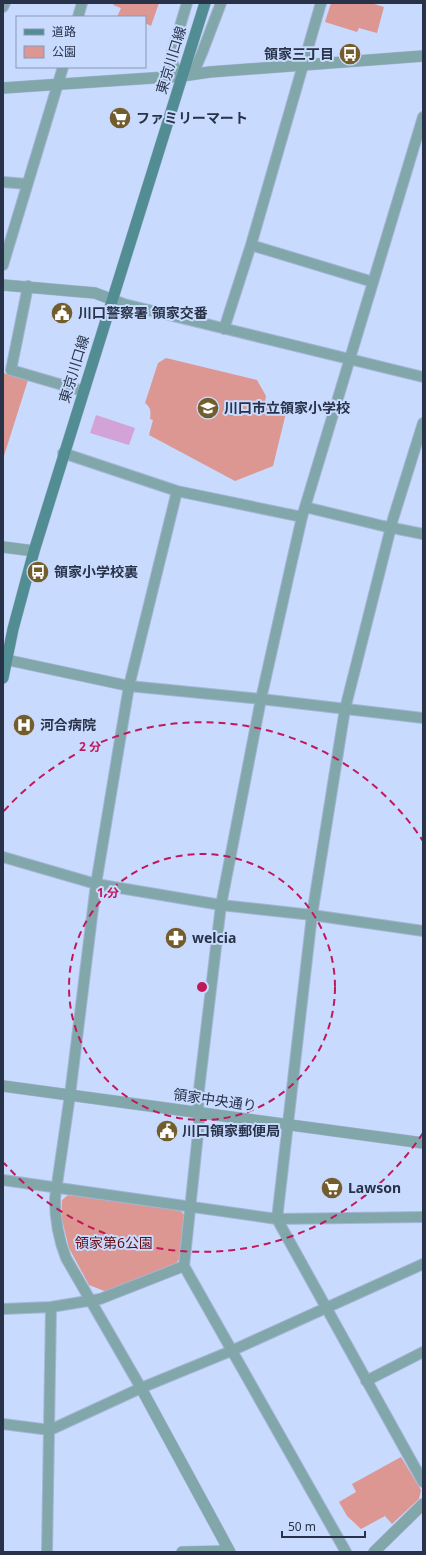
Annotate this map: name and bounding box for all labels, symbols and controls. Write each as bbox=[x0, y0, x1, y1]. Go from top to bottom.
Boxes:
legend bbox=[16, 16, 146, 68]
text: 道路 bbox=[52, 23, 76, 40]
street label: 東京川口線 bbox=[151, 24, 190, 96]
bus stop icon: 領家三丁目 bbox=[337, 41, 363, 67]
text: 公園 bbox=[52, 43, 76, 60]
place label: 領家三丁目 bbox=[264, 44, 334, 63]
supermarket icon: ファミリーマート bbox=[107, 105, 133, 131]
place label: ファミリーマート bbox=[136, 108, 248, 127]
public building icon: 川口警察署 領家交番 bbox=[49, 300, 75, 326]
place label: 川口警察署 領家交番 bbox=[78, 303, 208, 322]
street label: 東京川口線 bbox=[54, 333, 93, 405]
school or university icon: 川口市立領家小学校 bbox=[195, 395, 221, 421]
place label: 川口市立領家小学校 bbox=[224, 398, 350, 417]
bus stop icon: 領家小学校裏 bbox=[25, 559, 51, 585]
place label: 領家小学校裏 bbox=[54, 562, 138, 581]
hospital icon: 河合病院 bbox=[11, 712, 37, 738]
place label: 河合病院 bbox=[40, 715, 96, 734]
text: 2 分 bbox=[79, 738, 101, 755]
text: 1 分 bbox=[97, 884, 119, 901]
pharmacy icon: welcia bbox=[163, 925, 189, 951]
place label: welcia bbox=[192, 928, 236, 947]
centre of rings bbox=[195, 980, 209, 994]
street label: 領家中央通り bbox=[172, 1084, 258, 1115]
public building icon: 川口領家郵便局 bbox=[154, 1118, 180, 1144]
place label: 川口領家郵便局 bbox=[182, 1121, 280, 1140]
supermarket icon: Lawson bbox=[319, 1175, 345, 1201]
place label: Lawson bbox=[348, 1178, 401, 1197]
park label: 領家第6公園 bbox=[75, 1233, 153, 1252]
scale bar bbox=[282, 1513, 365, 1539]
text: 50 m bbox=[288, 1518, 316, 1535]

